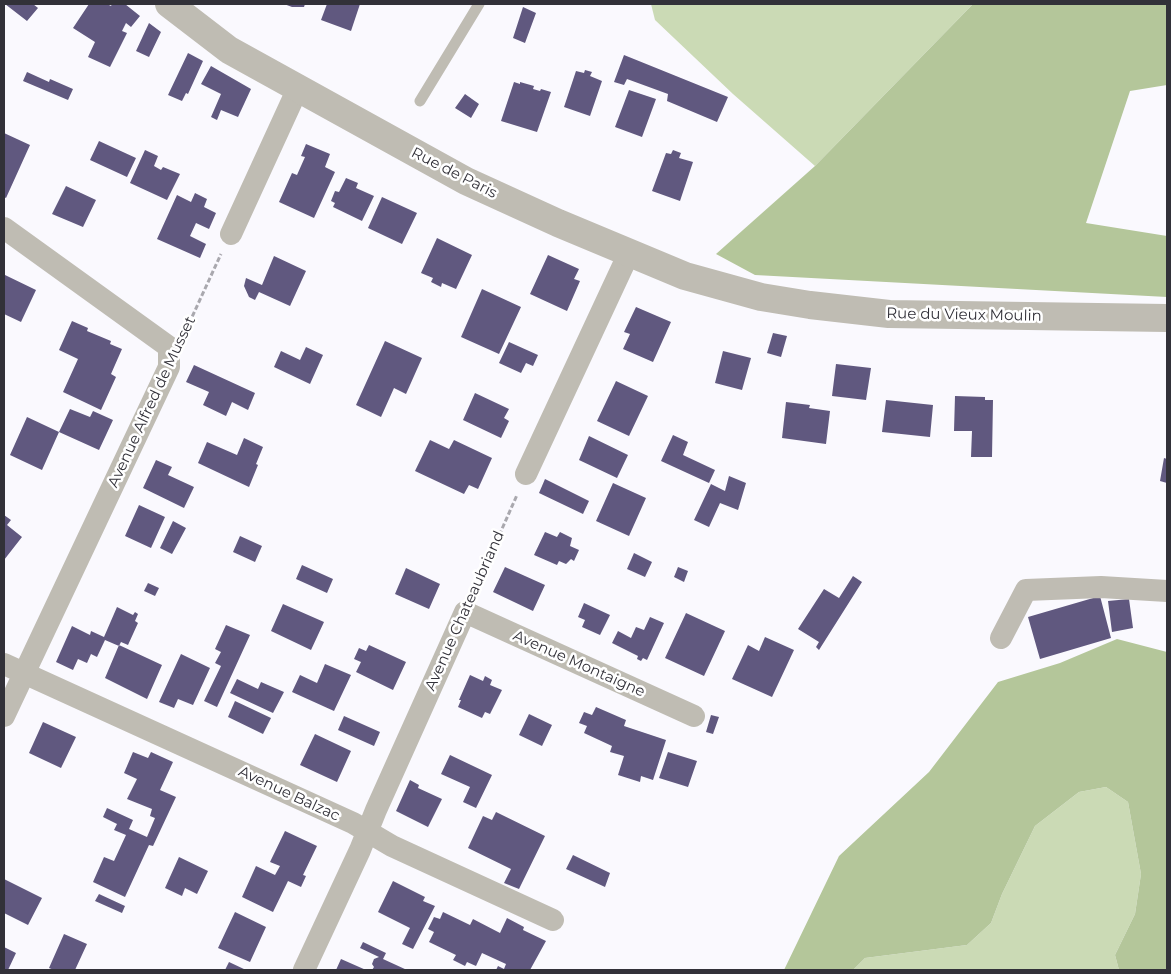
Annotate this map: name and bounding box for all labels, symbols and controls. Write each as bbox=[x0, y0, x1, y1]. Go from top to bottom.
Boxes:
street label: Rue de Paris bbox=[408, 144, 500, 202]
street label: Rue du Vieux Moulin bbox=[886, 305, 1042, 325]
street label: Avenue Alfred de Musset bbox=[104, 314, 200, 490]
street label: Avenue Chateaubriand bbox=[422, 528, 508, 694]
street label: Avenue Montaigne bbox=[510, 627, 648, 701]
street label: Avenue Balzac bbox=[235, 763, 343, 825]

